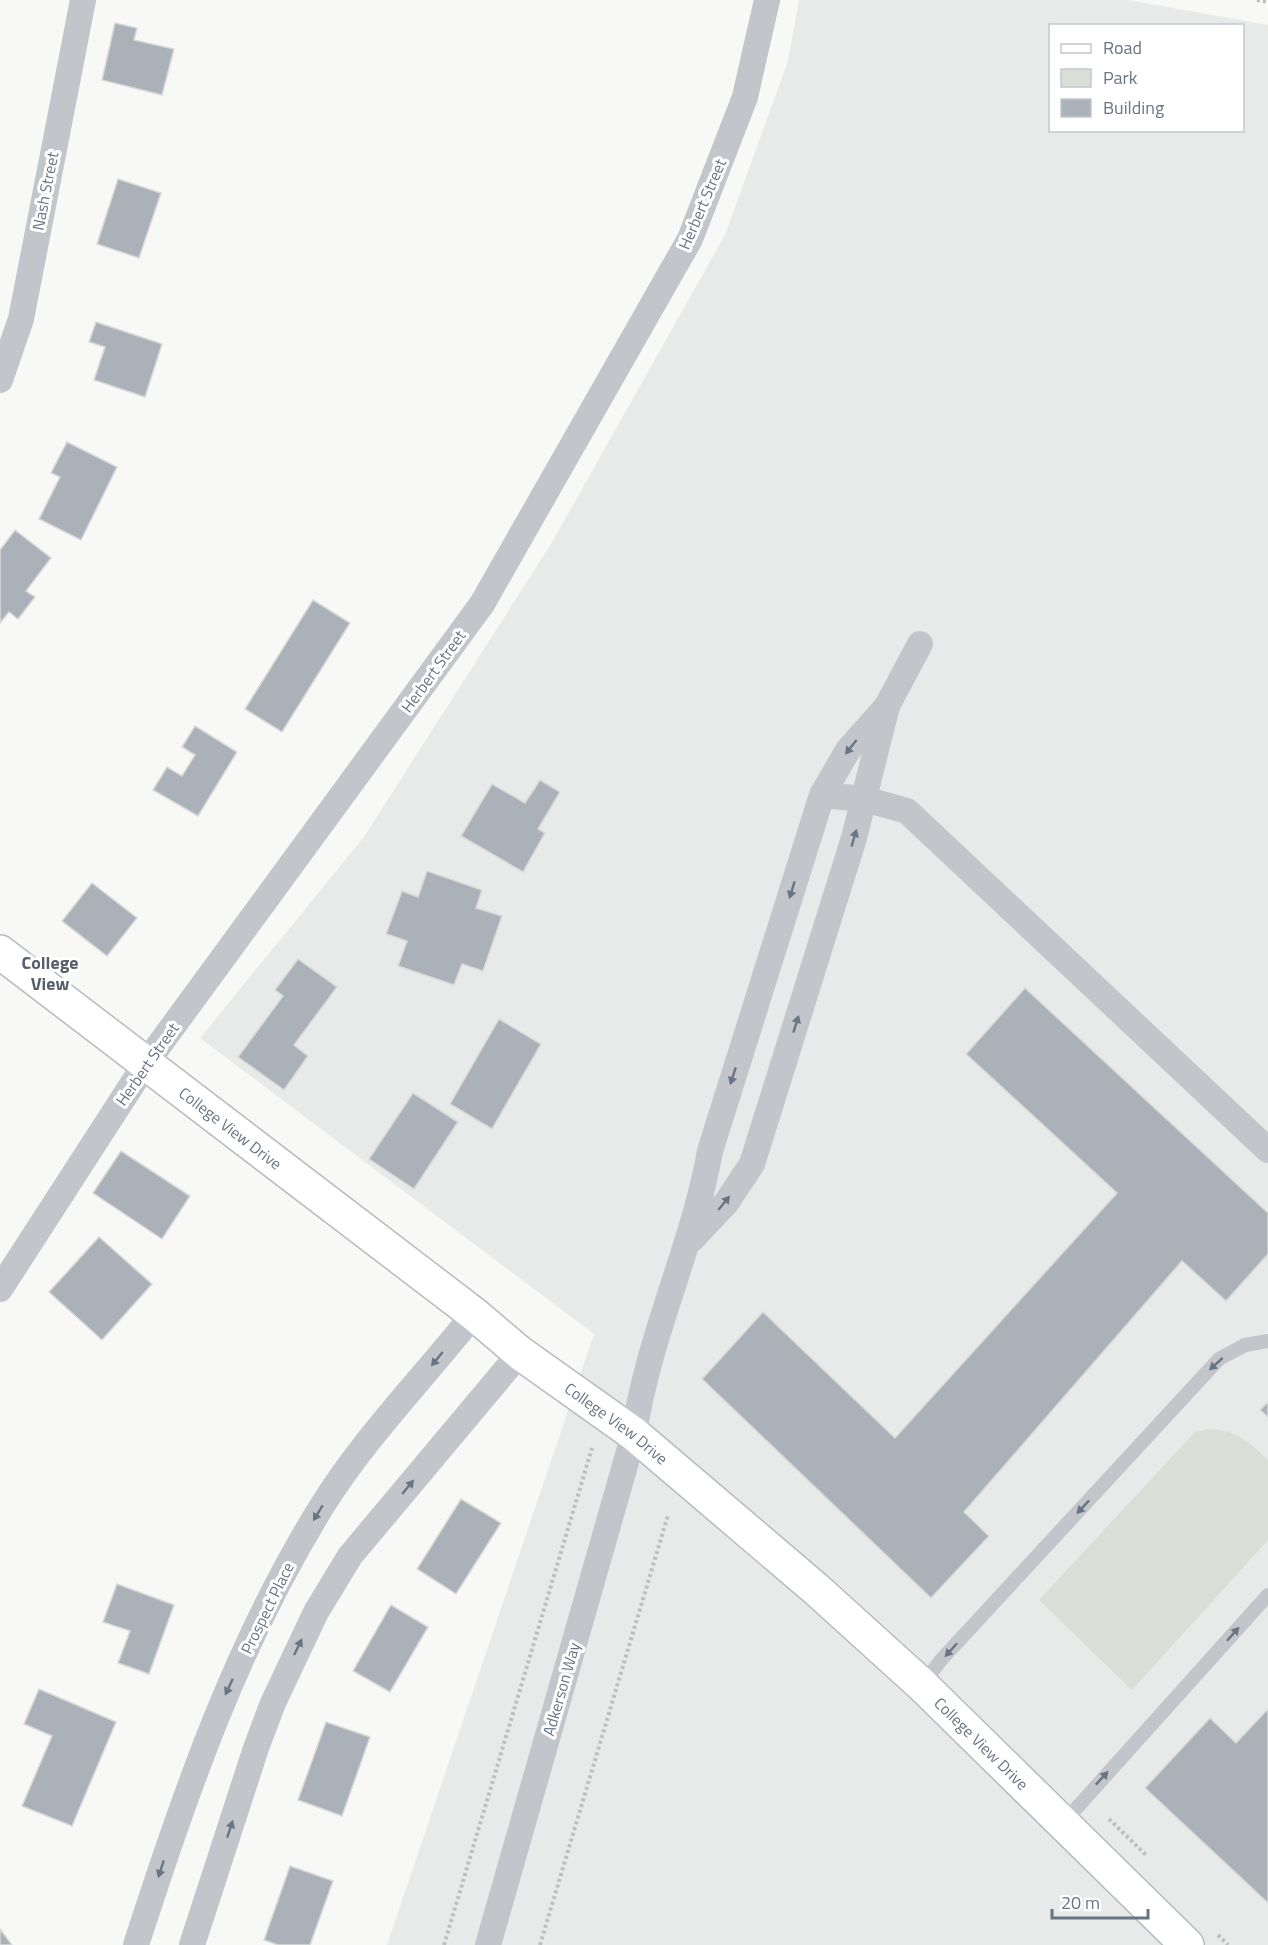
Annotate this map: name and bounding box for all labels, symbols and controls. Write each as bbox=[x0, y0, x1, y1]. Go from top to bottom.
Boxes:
legend bbox=[1049, 24, 1244, 132]
text: Road bbox=[1103, 34, 1142, 61]
text: Park bbox=[1103, 64, 1138, 91]
text: Building bbox=[1103, 94, 1164, 121]
street label: Nash Street bbox=[26, 149, 64, 232]
street label: Herbert Street bbox=[672, 154, 732, 253]
street label: Herbert Street bbox=[395, 625, 471, 717]
one-way arrow bbox=[845, 740, 857, 755]
one-way arrow bbox=[849, 829, 859, 847]
one-way arrow bbox=[787, 881, 796, 899]
district label: College View bbox=[22, 949, 78, 997]
one-way arrow bbox=[792, 1015, 801, 1033]
street label: Herbert Street bbox=[109, 1017, 185, 1111]
one-way arrow bbox=[728, 1067, 737, 1085]
street label: College View Drive bbox=[174, 1081, 287, 1175]
one-way arrow bbox=[718, 1196, 730, 1211]
one-way arrow bbox=[431, 1351, 444, 1367]
one-way arrow bbox=[1208, 1357, 1223, 1371]
street label: College View Drive bbox=[560, 1376, 673, 1470]
one-way arrow bbox=[401, 1480, 414, 1495]
one-way arrow bbox=[1076, 1499, 1090, 1514]
one-way arrow bbox=[313, 1505, 324, 1521]
street label: Prospect Place bbox=[234, 1558, 300, 1658]
one-way arrow bbox=[1226, 1626, 1240, 1641]
one-way arrow bbox=[293, 1638, 303, 1656]
street label: Adkerson Way bbox=[536, 1639, 586, 1739]
one-way arrow bbox=[945, 1642, 958, 1657]
one-way arrow bbox=[225, 1678, 234, 1695]
street label: College View Drive bbox=[929, 1691, 1034, 1795]
one-way arrow bbox=[1095, 1771, 1108, 1786]
one-way arrow bbox=[225, 1820, 235, 1838]
one-way arrow bbox=[155, 1860, 165, 1878]
scale bar bbox=[1052, 1882, 1148, 1920]
text: 20 m bbox=[1061, 1889, 1100, 1916]

